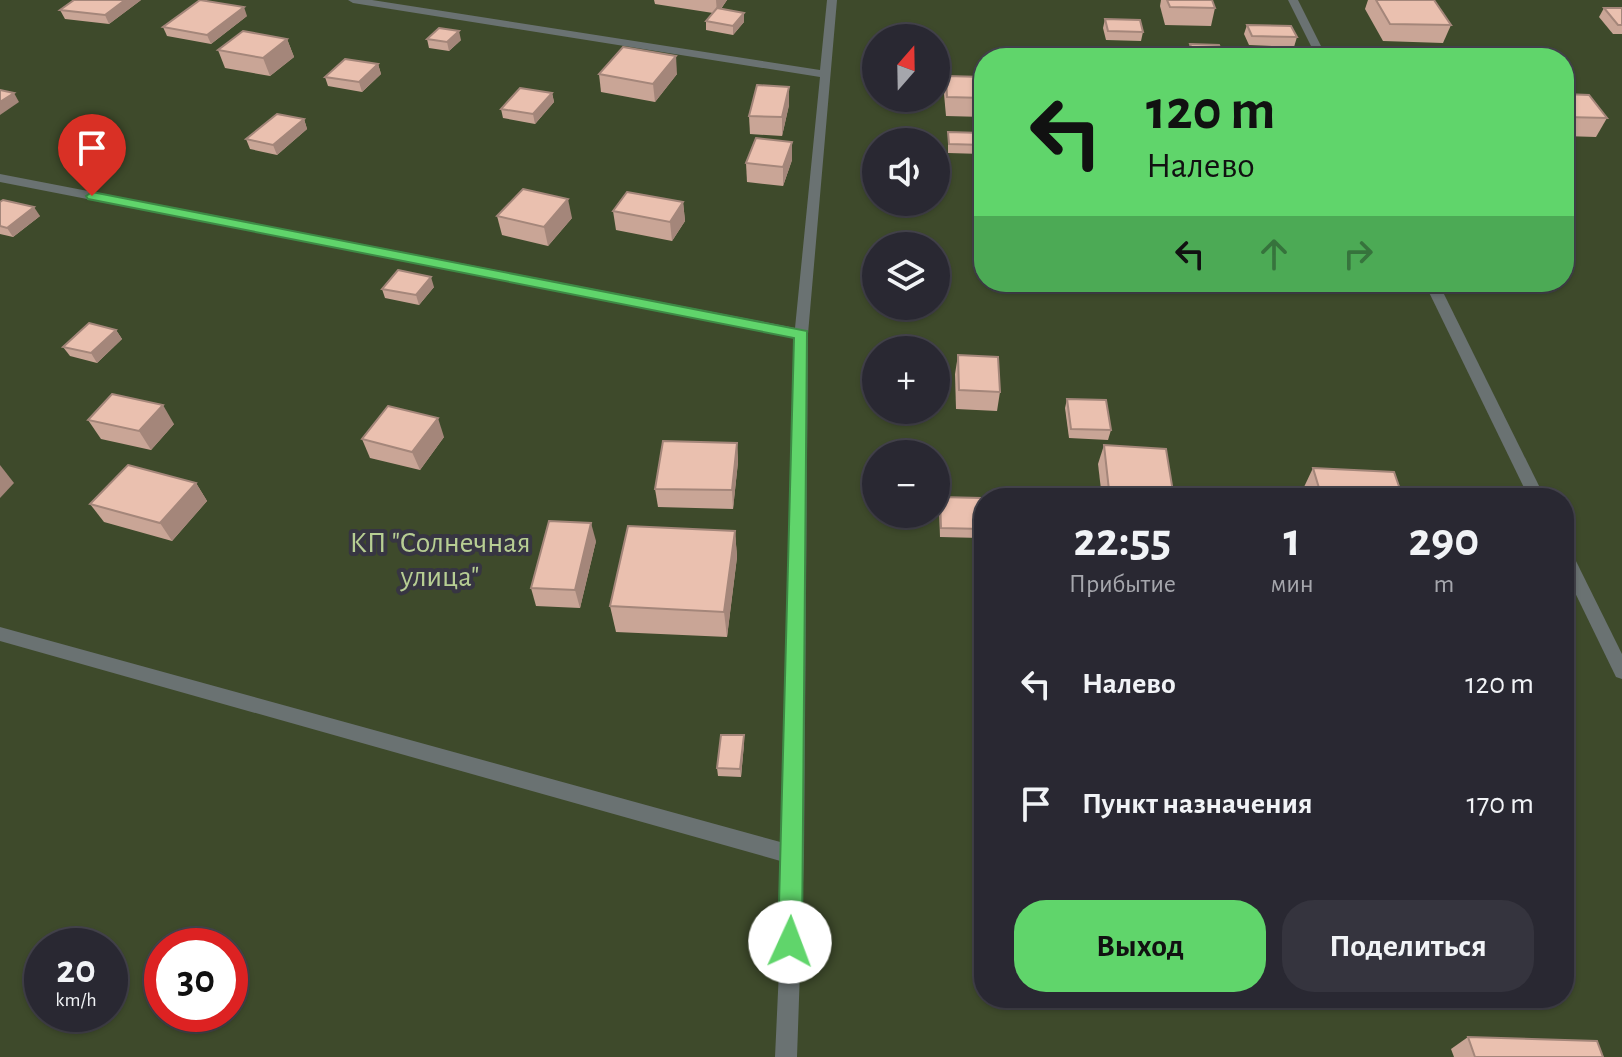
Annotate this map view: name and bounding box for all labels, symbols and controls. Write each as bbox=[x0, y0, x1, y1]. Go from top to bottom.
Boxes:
north arrow bbox=[862, 24, 950, 112]
map controls bbox=[862, 24, 950, 528]
icon: left bbox=[1014, 80, 1118, 184]
text: 120 m bbox=[1146, 83, 1275, 139]
pin bbox=[58, 114, 126, 196]
icon: arrive bbox=[70, 126, 114, 170]
button: sound bbox=[862, 128, 950, 216]
text: Налево bbox=[1146, 148, 1255, 184]
button: layers bbox=[862, 232, 950, 320]
icon: left bbox=[1168, 232, 1212, 276]
icon: ahead bbox=[1252, 232, 1296, 276]
icon: right bbox=[1336, 232, 1380, 276]
button: + bbox=[862, 336, 950, 424]
button: − bbox=[862, 440, 950, 528]
text: 22:55 bbox=[1073, 517, 1171, 565]
text: 1 bbox=[1284, 517, 1301, 565]
text: 290 bbox=[1408, 517, 1479, 565]
park label: КП "Солнечная улица" bbox=[349, 528, 531, 592]
text: Прибытие bbox=[1069, 571, 1176, 597]
text: мин bbox=[1271, 571, 1314, 597]
text: m bbox=[1433, 571, 1454, 597]
icon: left bbox=[1014, 662, 1058, 706]
text: Налево bbox=[1082, 669, 1176, 699]
text: 120 m bbox=[1465, 669, 1534, 699]
icon: arrive bbox=[1014, 782, 1058, 826]
text: Пункт назначения bbox=[1082, 789, 1313, 819]
text: 170 m bbox=[1466, 789, 1534, 819]
position arrow bbox=[748, 900, 832, 984]
button: Выход bbox=[1014, 900, 1266, 992]
button: Поделиться bbox=[1282, 900, 1534, 992]
speed limit sign: 30 bbox=[144, 928, 248, 1032]
text: 20 bbox=[56, 950, 96, 990]
text: km/h bbox=[55, 990, 97, 1010]

